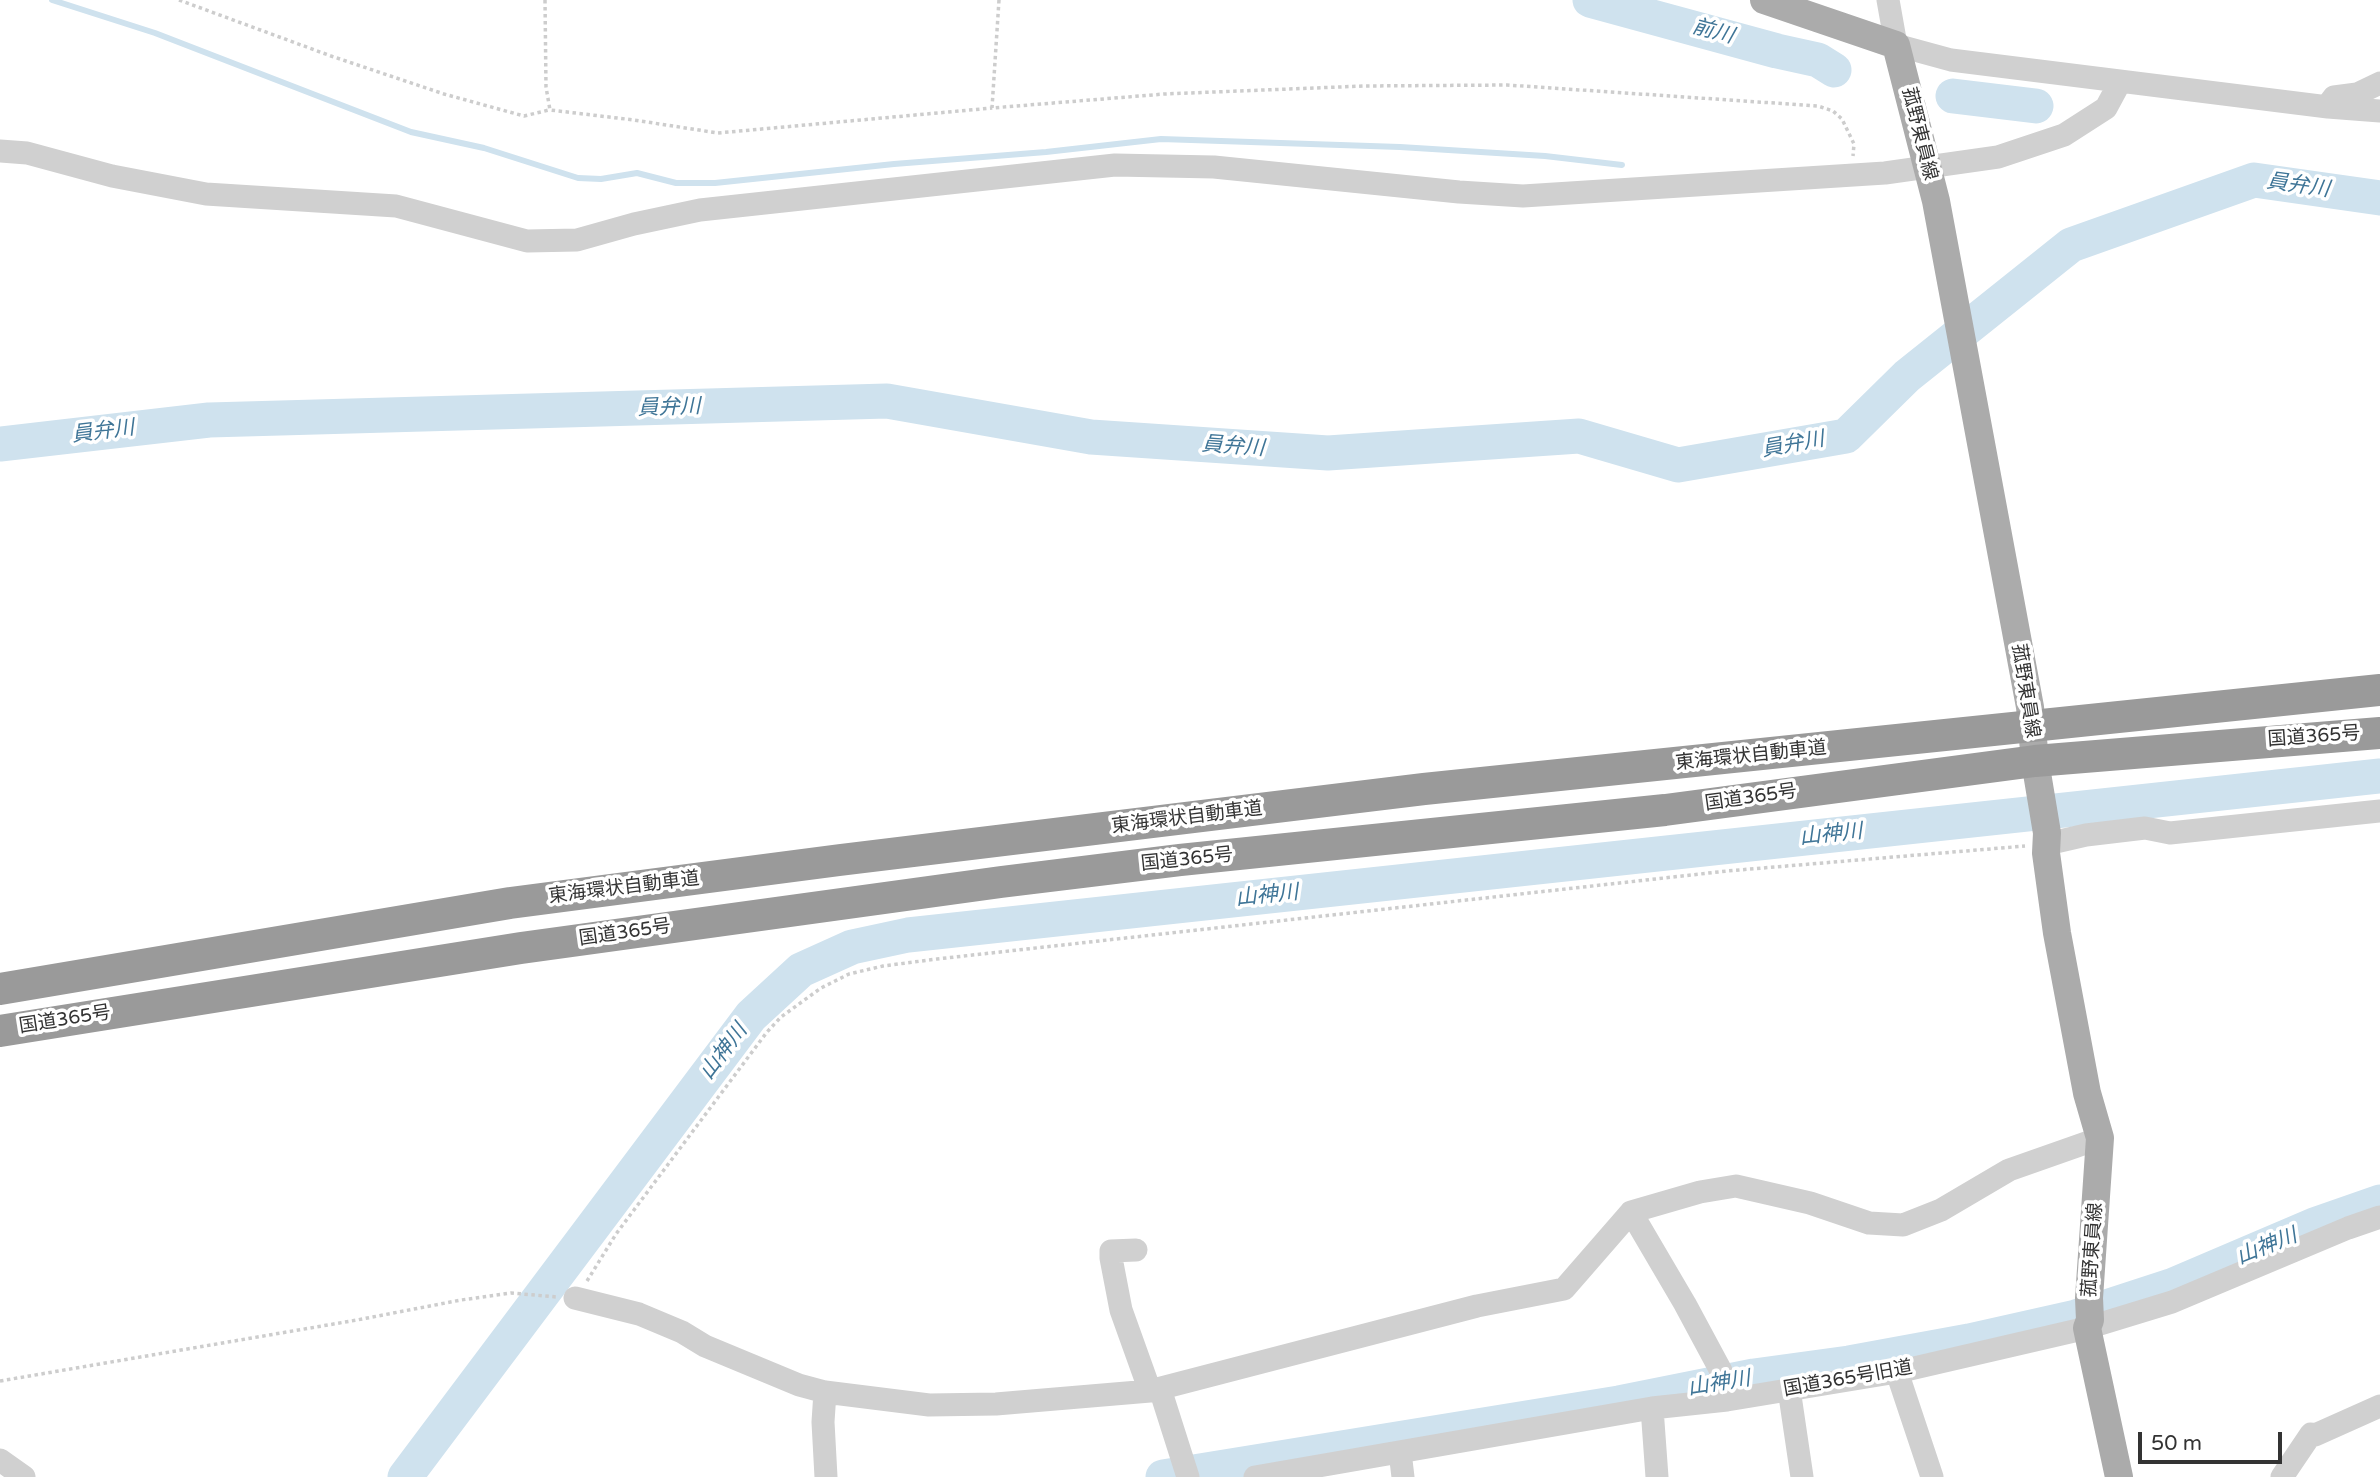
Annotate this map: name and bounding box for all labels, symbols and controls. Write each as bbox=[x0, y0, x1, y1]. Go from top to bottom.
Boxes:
water label: 前川 bbox=[1689, 14, 1737, 50]
street label: 菰野東員線 bbox=[1896, 85, 1942, 183]
water label: 員弁川 bbox=[2265, 169, 2331, 203]
water label: 員弁川 bbox=[637, 394, 701, 422]
water label: 員弁川 bbox=[70, 416, 136, 448]
water label: 員弁川 bbox=[1760, 427, 1826, 463]
water label: 員弁川 bbox=[1201, 432, 1265, 462]
street label: 菰野東員線 bbox=[2006, 642, 2044, 740]
street label: 国道365号 bbox=[2267, 722, 2361, 752]
street label: 東海環状自動車道 bbox=[1674, 737, 1828, 775]
street label: 国道365号 bbox=[1703, 780, 1799, 816]
street label: 東海環状自動車道 bbox=[1110, 797, 1264, 839]
water label: 山神川 bbox=[1798, 819, 1864, 851]
street label: 国道365号 bbox=[1140, 844, 1234, 876]
street label: 東海環状自動車道 bbox=[547, 867, 701, 909]
water label: 山神川 bbox=[1234, 880, 1300, 912]
street label: 国道365号 bbox=[577, 915, 673, 951]
street label: 国道365号 bbox=[17, 1001, 113, 1039]
water label: 山神川 bbox=[695, 1019, 753, 1085]
street label: 菰野東員線 bbox=[2078, 1202, 2108, 1298]
water label: 山神川 bbox=[2233, 1224, 2301, 1270]
street label: 国道365号旧道 bbox=[1782, 1356, 1914, 1402]
water label: 山神川 bbox=[1686, 1367, 1752, 1401]
scale bar bbox=[2142, 1418, 2286, 1462]
text: 50 m bbox=[2151, 1431, 2202, 1456]

